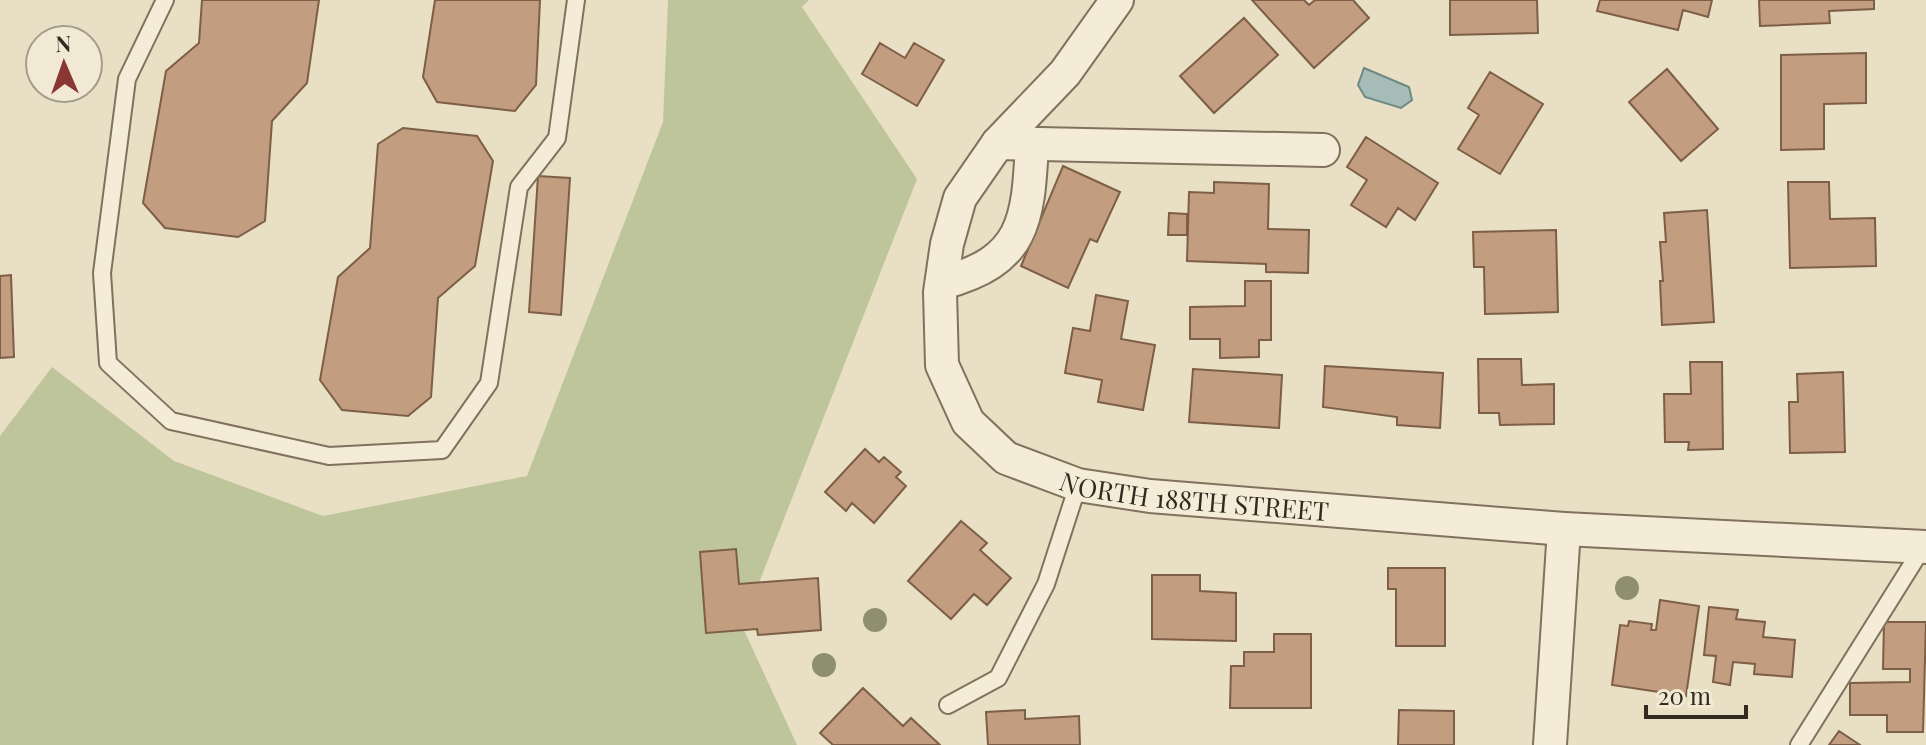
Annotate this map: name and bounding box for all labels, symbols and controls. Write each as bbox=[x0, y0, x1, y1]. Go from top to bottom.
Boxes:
north arrow bbox=[24, 24, 104, 104]
text: N bbox=[55, 28, 72, 58]
street label: NORTH 188TH STREET bbox=[1055, 462, 1330, 528]
scale bar bbox=[1646, 669, 1746, 719]
text: 20 m bbox=[1658, 679, 1711, 711]

